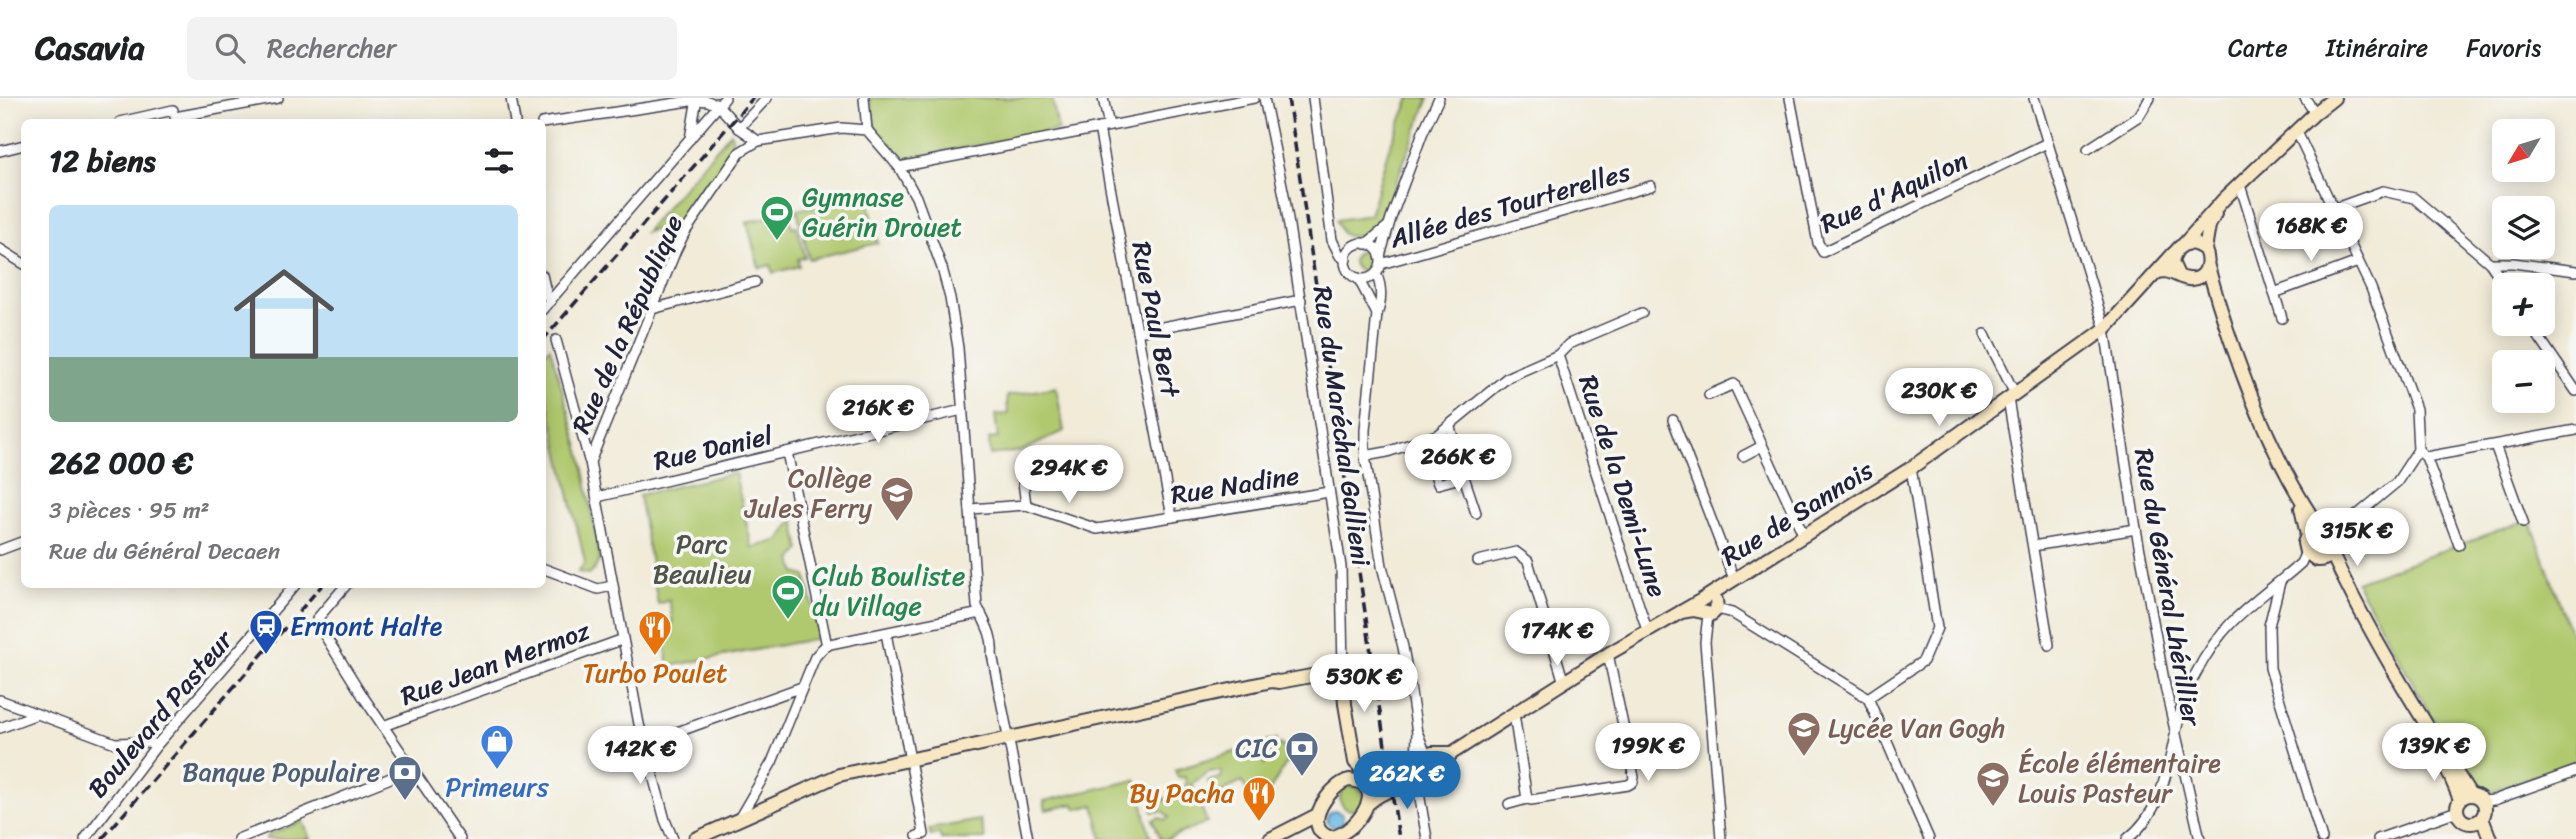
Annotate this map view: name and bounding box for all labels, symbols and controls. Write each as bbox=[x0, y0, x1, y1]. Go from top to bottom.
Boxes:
search box bbox=[187, 17, 677, 80]
text: Casavia bbox=[35, 19, 145, 77]
text: Rechercher bbox=[267, 25, 397, 71]
text: Carte bbox=[2228, 27, 2288, 69]
text: Itinéraire bbox=[2326, 27, 2428, 69]
text: Favoris bbox=[2466, 27, 2541, 69]
icon: search bbox=[211, 29, 249, 67]
north arrow bbox=[2492, 119, 2555, 182]
map controls bbox=[2492, 119, 2555, 413]
text: 12 biens bbox=[49, 134, 156, 188]
street label: Rue d'Aquilon bbox=[1812, 138, 1976, 246]
icon: filters bbox=[480, 142, 518, 180]
street label: Allée des Tourterelles bbox=[1384, 148, 1636, 262]
place label: Gymnase Guérin Drouet bbox=[802, 174, 962, 250]
sports icon: Gymnase Guérin Drouet bbox=[758, 193, 796, 242]
button: layers bbox=[2492, 196, 2555, 259]
pin: 168K € bbox=[2254, 204, 2368, 263]
text: 168K € bbox=[2275, 205, 2347, 246]
street label: Rue de la République bbox=[558, 207, 696, 441]
street label: Rue Paul Bert bbox=[1118, 237, 1194, 402]
icon: home bbox=[221, 251, 347, 377]
button: + bbox=[2492, 273, 2555, 336]
street label: Rue du Maréchal Gallieni bbox=[1300, 283, 1385, 570]
button: − bbox=[2492, 350, 2555, 413]
pin: 230K € bbox=[1882, 368, 1996, 428]
street label: Rue de la Demi-Lune bbox=[1565, 369, 1681, 603]
text: 230K € bbox=[1901, 370, 1977, 411]
pin: 216K € bbox=[821, 386, 935, 445]
text: 216K € bbox=[842, 387, 914, 428]
street label: Rue Daniel bbox=[649, 412, 777, 484]
pin: 266K € bbox=[1401, 434, 1515, 494]
text: 262 000 € bbox=[49, 436, 193, 490]
text: 266K € bbox=[1421, 436, 1495, 477]
street label: Rue du Général Lhérillier bbox=[2121, 445, 2215, 731]
pin: 294K € bbox=[1012, 446, 1126, 505]
text: 294K € bbox=[1030, 447, 1108, 488]
street label: Rue de Sannois bbox=[1712, 447, 1883, 578]
street label: Rue Nadine bbox=[1167, 452, 1303, 518]
place label: Collège Jules Ferry bbox=[744, 455, 873, 531]
school or university icon: Collège Jules Ferry bbox=[878, 474, 916, 523]
text: 3 pièces · 95 m² bbox=[49, 490, 210, 531]
pin: 315K € bbox=[2300, 508, 2414, 568]
text: 315K € bbox=[2321, 510, 2393, 551]
park label: Parc Beaulieu bbox=[653, 521, 751, 597]
text: Rue du Général Decaen bbox=[49, 531, 280, 572]
place label: Club Bouliste du Village bbox=[812, 553, 965, 629]
sports icon: Club Bouliste du Village bbox=[769, 572, 807, 621]
place label: Ermont Halte bbox=[290, 603, 443, 649]
station icon: Ermont Halte bbox=[247, 607, 285, 656]
street label: Rue Jean Mermoz bbox=[394, 607, 597, 719]
restaurant icon: Turbo Poulet bbox=[636, 608, 674, 657]
pin: 174K € bbox=[1500, 608, 1614, 668]
text: 174K € bbox=[1521, 610, 1593, 651]
street label: Boulevard Pasteur bbox=[75, 618, 245, 809]
place label: Turbo Poulet bbox=[583, 650, 727, 696]
pin: 530K € bbox=[1307, 654, 1421, 714]
text: 530K € bbox=[1326, 656, 1402, 697]
place label: Lycée Van Gogh bbox=[1828, 705, 2005, 751]
school or university icon: Lycée Van Gogh bbox=[1785, 709, 1823, 758]
shop icon: Primeurs bbox=[478, 722, 516, 771]
pin: 199K € bbox=[1591, 724, 1705, 783]
pin: 139K € bbox=[2377, 724, 2491, 783]
place label: CIC bbox=[1235, 725, 1278, 771]
text: 199K € bbox=[1611, 725, 1685, 766]
text: 139K € bbox=[2398, 725, 2470, 766]
pin: 142K € bbox=[583, 726, 697, 786]
text: 142K € bbox=[604, 728, 676, 769]
bank icon: CIC bbox=[1283, 729, 1321, 778]
place label: École élémentaire Louis Pasteur bbox=[2018, 740, 2221, 816]
place label: Banque Populaire bbox=[182, 749, 380, 795]
pin: 262K € bbox=[1350, 752, 1464, 811]
bank icon: Banque Populaire bbox=[386, 753, 424, 802]
text: 262K € bbox=[1370, 753, 1444, 794]
school or university icon: École élémentaire Louis Pasteur bbox=[1974, 759, 2012, 808]
place label: Primeurs bbox=[445, 764, 550, 810]
place label: By Pacha bbox=[1129, 770, 1235, 816]
restaurant icon: By Pacha bbox=[1240, 774, 1278, 823]

